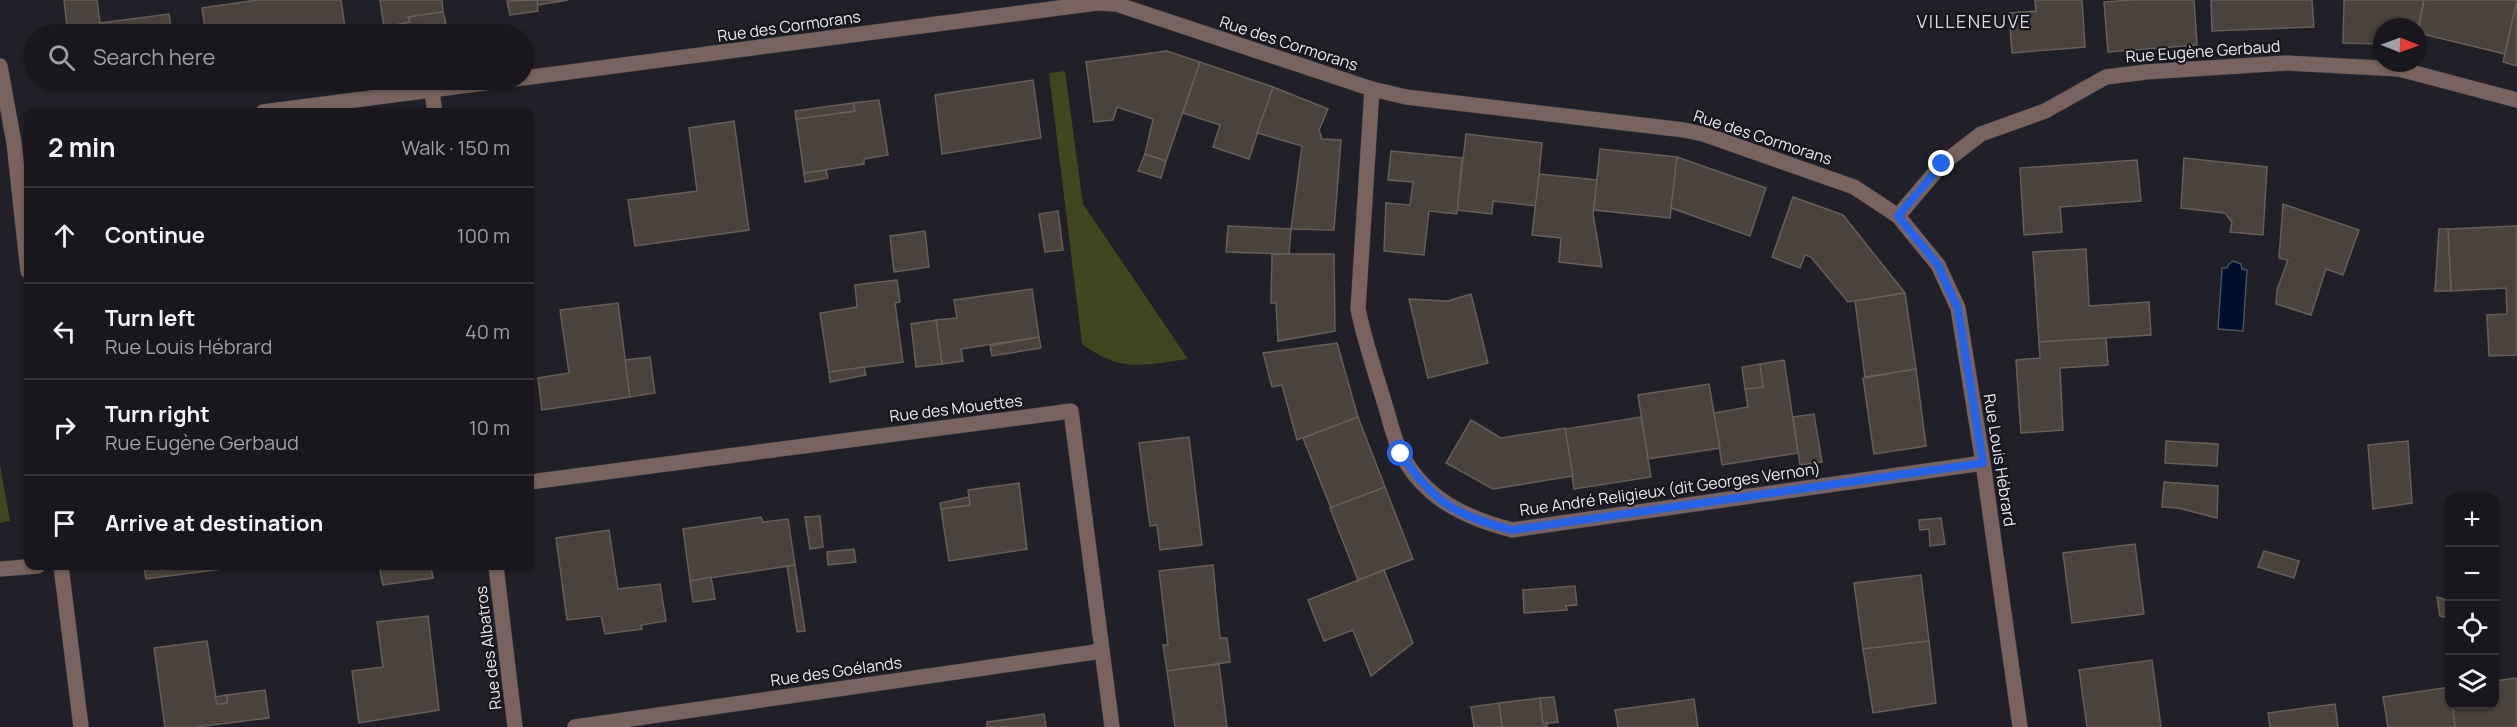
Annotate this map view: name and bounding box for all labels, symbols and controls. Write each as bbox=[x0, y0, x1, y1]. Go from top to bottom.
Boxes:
street label: Rue des Cormorans bbox=[716, 5, 862, 47]
district label: VILLENEUVE bbox=[1916, 9, 2032, 33]
street label: Rue des Cormorans bbox=[1217, 10, 1361, 76]
north arrow bbox=[2373, 18, 2427, 72]
search box bbox=[24, 24, 534, 90]
street label: Rue Eugène Gerbaud bbox=[2125, 35, 2281, 67]
icon: search bbox=[45, 41, 78, 74]
text: Search here bbox=[93, 42, 215, 72]
street label: Rue des Cormorans bbox=[1691, 104, 1835, 170]
text: 2 min bbox=[48, 129, 116, 165]
text: Walk · 150 m bbox=[401, 134, 510, 161]
route end bbox=[1928, 150, 1954, 176]
icon: ahead bbox=[48, 219, 81, 252]
text: Continue bbox=[105, 220, 205, 250]
text: 100 m bbox=[457, 222, 510, 249]
text: Turn left bbox=[105, 303, 195, 333]
icon: left bbox=[48, 315, 81, 348]
text: 40 m bbox=[465, 318, 510, 345]
text: Rue Louis Hébrard bbox=[105, 333, 272, 360]
street label: Rue des Mouettes bbox=[888, 389, 1024, 427]
street label: Rue Louis Hébrard bbox=[1979, 392, 2021, 528]
text: Turn right bbox=[105, 399, 210, 429]
icon: right bbox=[48, 411, 81, 444]
text: 10 m bbox=[469, 414, 510, 441]
text: Rue Eugène Gerbaud bbox=[105, 429, 299, 456]
route start bbox=[1387, 440, 1413, 466]
street label: Rue André Religieux (dit Georges Vernon) bbox=[1518, 457, 1822, 521]
map controls bbox=[2445, 493, 2499, 709]
button: + bbox=[2445, 493, 2499, 547]
icon: arrive bbox=[48, 507, 81, 540]
text: Arrive at destination bbox=[105, 508, 323, 538]
button: − bbox=[2445, 547, 2499, 601]
street label: Rue des Albatros bbox=[469, 585, 507, 711]
button: locate bbox=[2445, 601, 2499, 655]
street label: Rue des Goélands bbox=[769, 651, 903, 691]
button: layers bbox=[2445, 655, 2499, 709]

